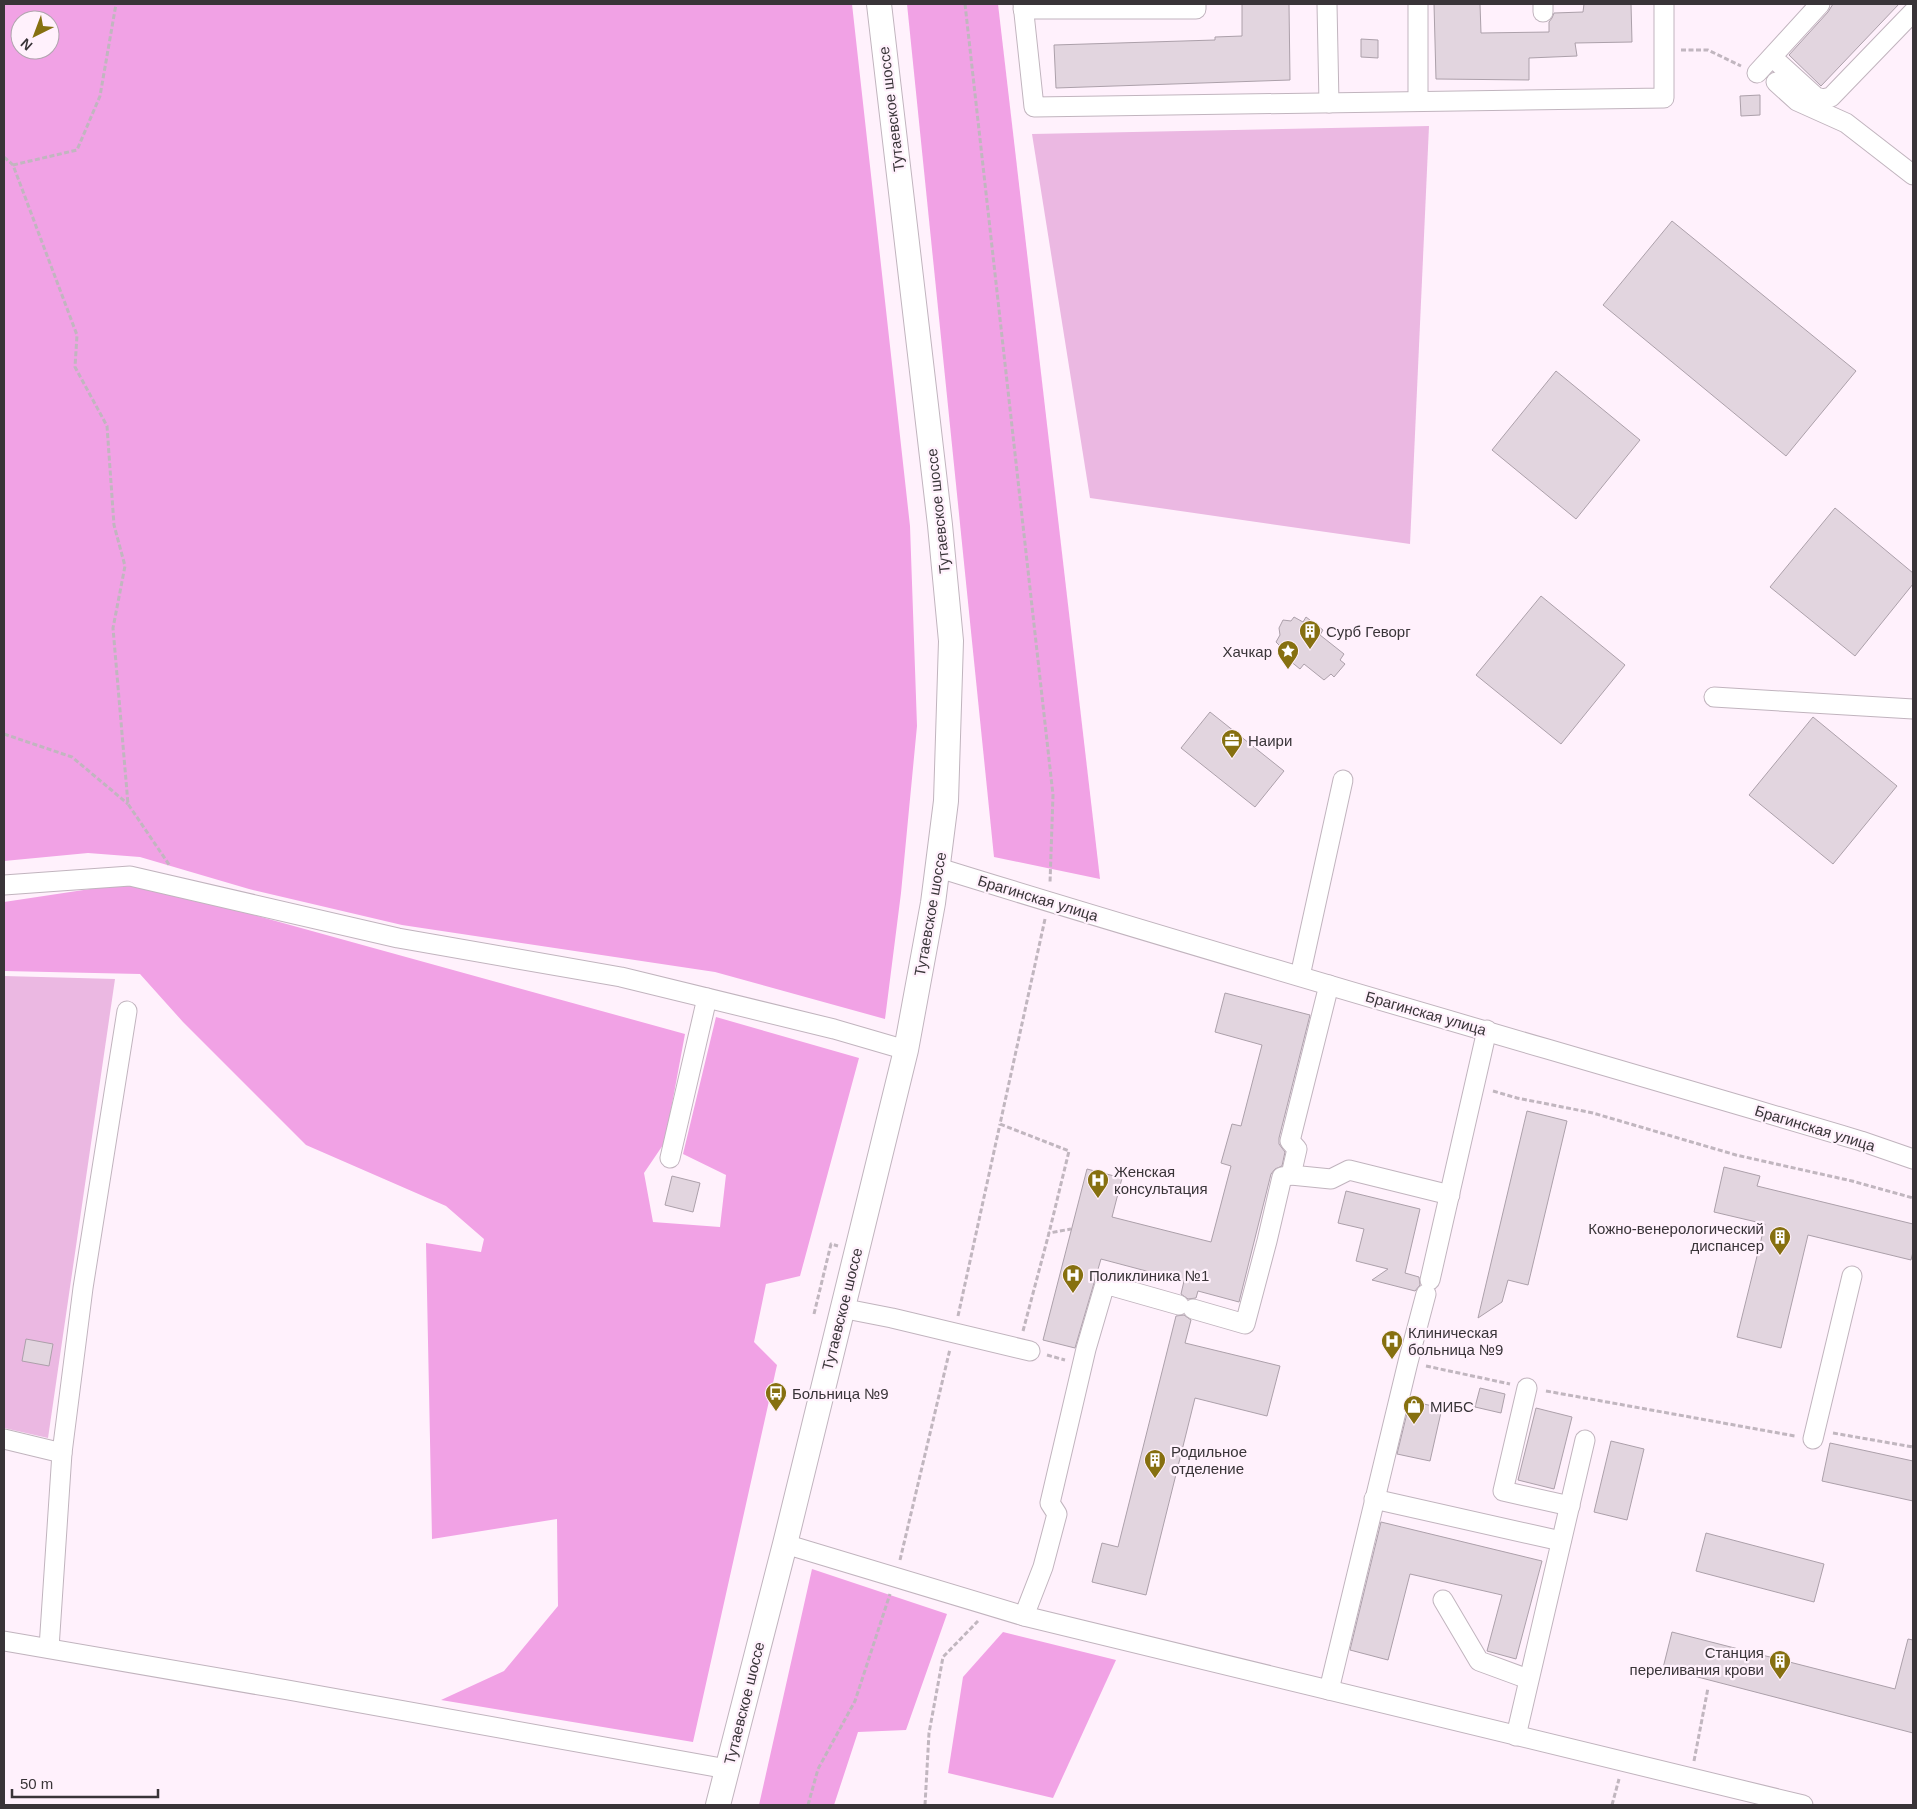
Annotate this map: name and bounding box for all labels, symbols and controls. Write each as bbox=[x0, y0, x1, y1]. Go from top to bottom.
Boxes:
north arrow bbox=[10, 10, 60, 60]
text: N bbox=[17, 35, 35, 54]
street label: Тутаевское шоссе bbox=[875, 46, 907, 172]
street label: Тутаевское шоссе bbox=[923, 448, 953, 574]
building icon: Сурб Геворг bbox=[1298, 619, 1322, 650]
place label: Сурб Геворг bbox=[1326, 623, 1411, 640]
place icon: Хачкар bbox=[1276, 639, 1300, 670]
place label: Хачкар bbox=[1223, 643, 1272, 660]
office icon: Наири bbox=[1220, 728, 1244, 759]
place label: Наири bbox=[1248, 732, 1292, 749]
street label: Тутаевское шоссе bbox=[911, 851, 949, 977]
street label: Брагинская улица bbox=[976, 872, 1101, 925]
street label: Брагинская улица bbox=[1364, 988, 1489, 1039]
street label: Брагинская улица bbox=[1753, 1102, 1878, 1155]
place label: Женская консультация bbox=[1114, 1163, 1208, 1197]
hospital icon: Женская консультация bbox=[1086, 1168, 1110, 1199]
place label: Кожно-венерологический диспансер bbox=[1588, 1220, 1764, 1254]
building icon: Кожно-венерологический диспансер bbox=[1768, 1225, 1792, 1256]
street label: Тутаевское шоссе bbox=[819, 1246, 865, 1372]
hospital icon: Поликлиника №1 bbox=[1061, 1263, 1085, 1294]
place label: Поликлиника №1 bbox=[1089, 1267, 1209, 1284]
place label: Клиническая больница №9 bbox=[1408, 1324, 1503, 1358]
hospital icon: Клиническая больница №9 bbox=[1380, 1329, 1404, 1360]
bus stop icon: Больница №9 bbox=[764, 1381, 788, 1412]
place label: Больница №9 bbox=[792, 1385, 889, 1402]
shop icon: МИБС bbox=[1402, 1394, 1426, 1425]
place label: МИБС bbox=[1430, 1398, 1474, 1415]
place label: Родильное отделение bbox=[1171, 1443, 1247, 1477]
building icon: Родильное отделение bbox=[1143, 1448, 1167, 1479]
street label: Тутаевское шоссе bbox=[721, 1640, 767, 1766]
place label: Станция переливания крови bbox=[1630, 1644, 1764, 1678]
building icon: Станция переливания крови bbox=[1768, 1649, 1792, 1680]
scale bar bbox=[12, 1766, 159, 1798]
text: 50 m bbox=[20, 1775, 53, 1792]

